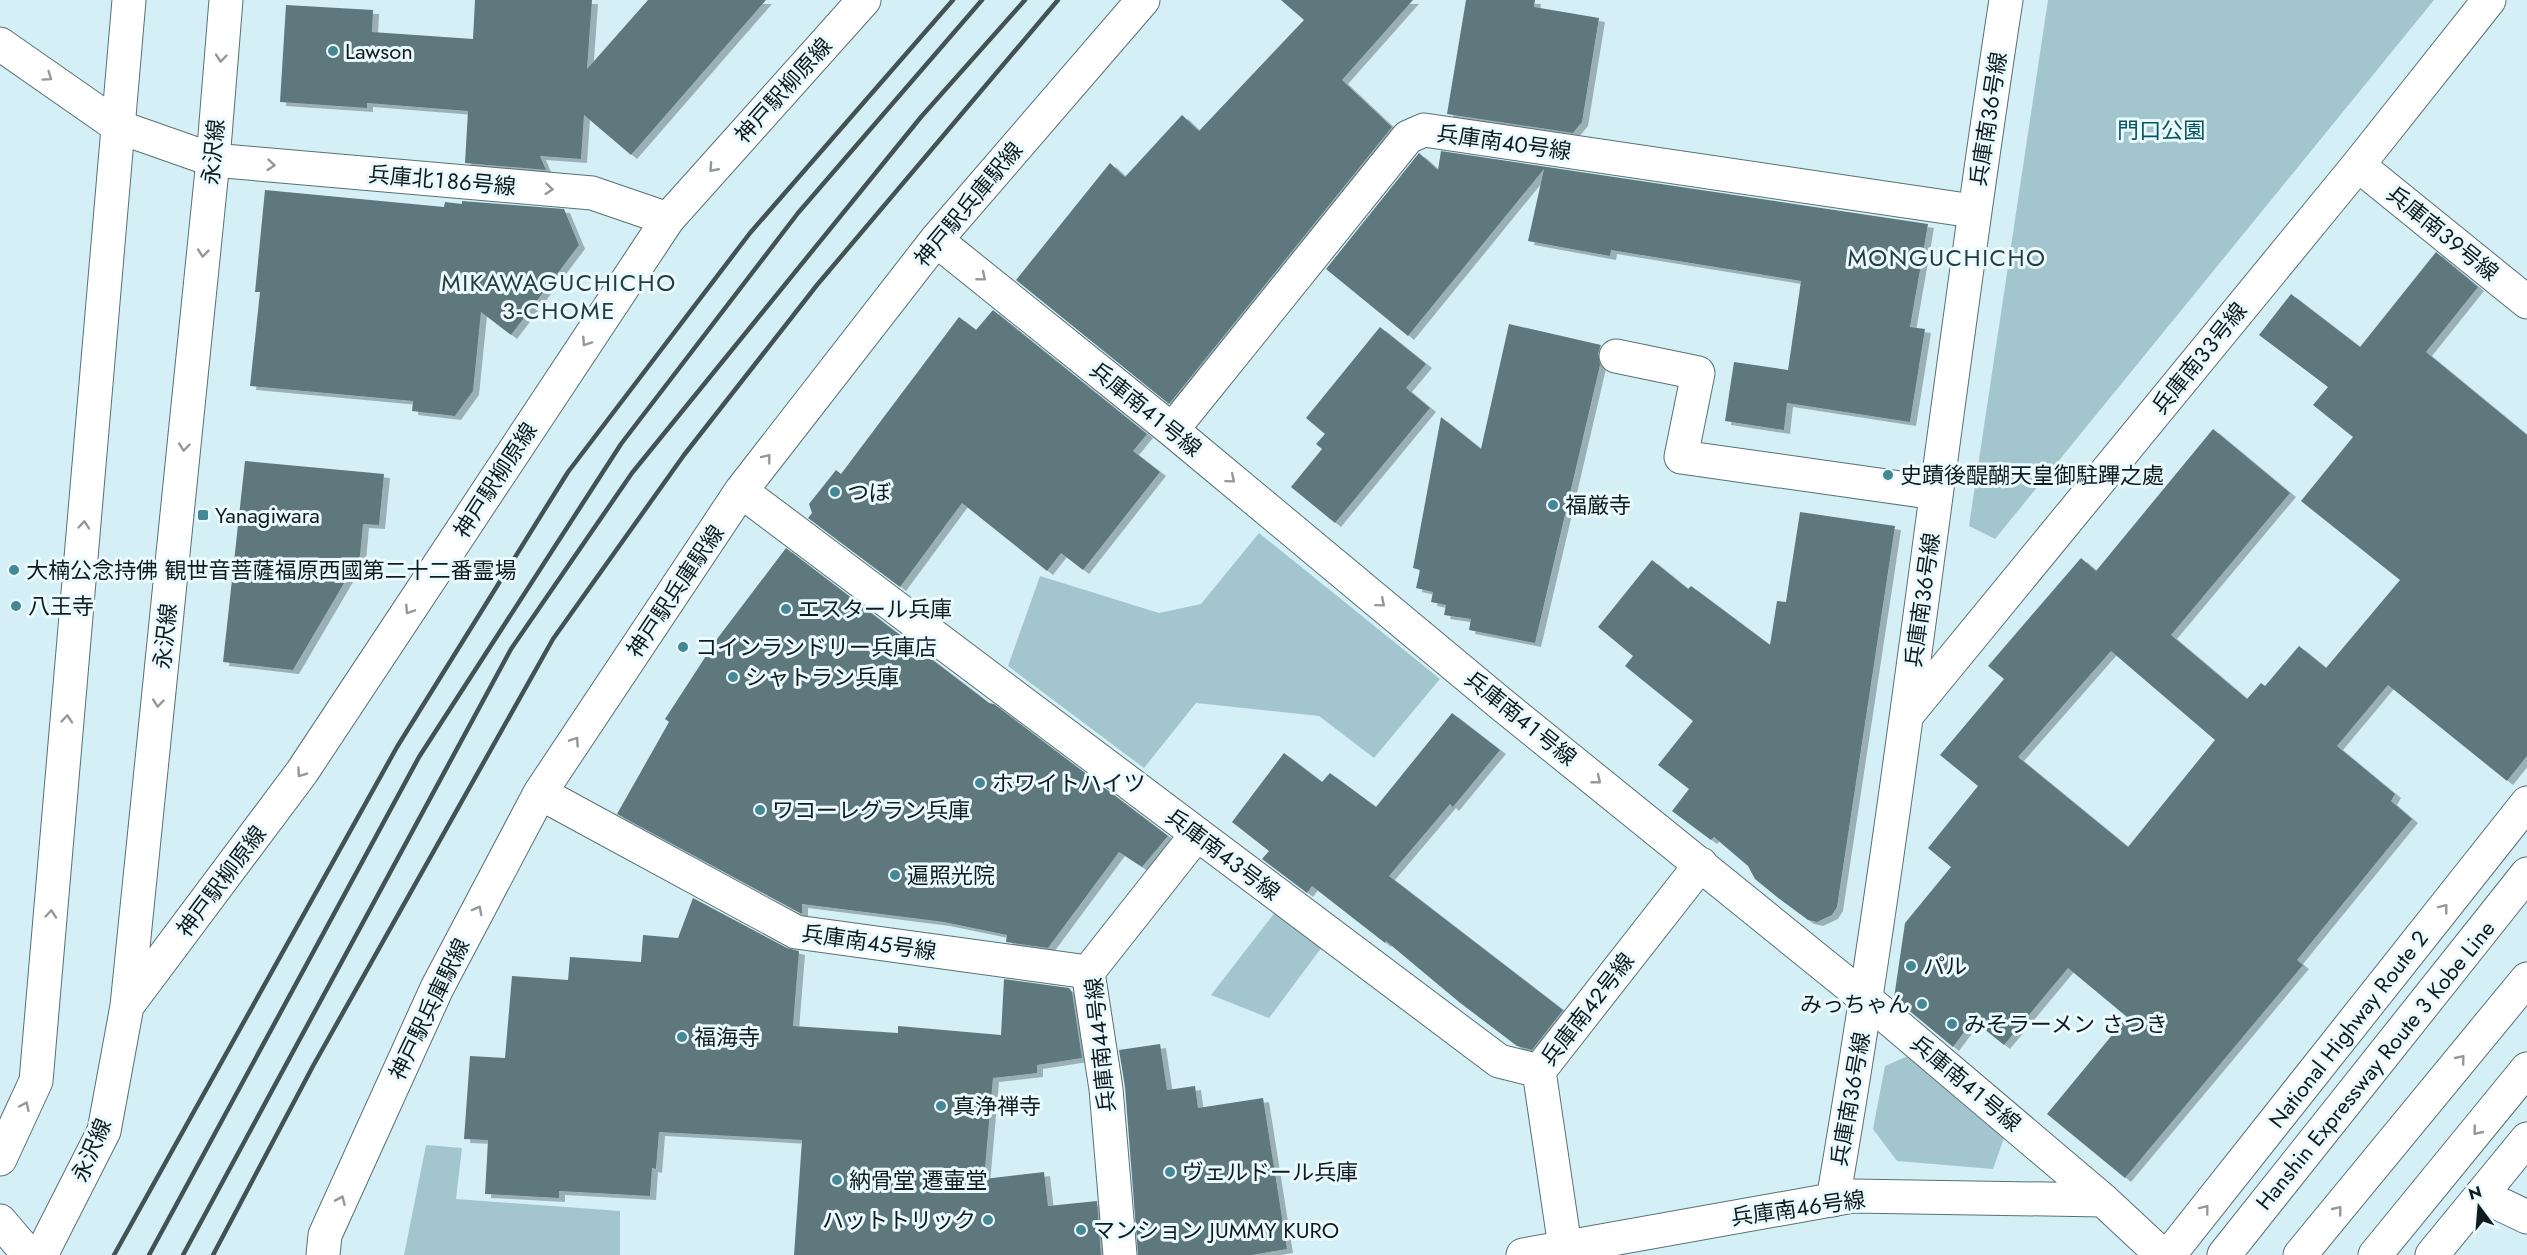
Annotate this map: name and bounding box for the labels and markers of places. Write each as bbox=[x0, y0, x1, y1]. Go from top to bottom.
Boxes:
place label: Lawson bbox=[345, 35, 413, 67]
marker: Lawson bbox=[326, 44, 340, 58]
place label: 史蹟後醍醐天皇御駐蹕之處 bbox=[1900, 459, 2164, 491]
marker: 史蹟後醍醐天皇御駐蹕之處 bbox=[1881, 468, 1895, 482]
place label: つぼ bbox=[847, 476, 891, 508]
marker: つぼ bbox=[828, 485, 842, 499]
place label: 福厳寺 bbox=[1565, 489, 1631, 521]
marker: 福厳寺 bbox=[1546, 498, 1560, 512]
place label: Yanagiwara bbox=[215, 499, 320, 531]
marker: Yanagiwara bbox=[196, 508, 210, 522]
place label: 大楠公念持佛 観世音菩薩福原西國第二十二番霊場 bbox=[26, 554, 517, 586]
marker: 大楠公念持佛 観世音菩薩福原西國第二十二番霊場 bbox=[7, 563, 21, 577]
place label: 八王寺 bbox=[28, 590, 94, 622]
place label: エスタール兵庫 bbox=[798, 593, 952, 625]
marker: 八王寺 bbox=[9, 599, 23, 613]
marker: エスタール兵庫 bbox=[779, 602, 793, 616]
place label: コインランドリー兵庫店 bbox=[695, 631, 937, 663]
marker: コインランドリー兵庫店 bbox=[676, 640, 690, 654]
place label: シャトラン兵庫 bbox=[745, 661, 899, 693]
marker: シャトラン兵庫 bbox=[726, 670, 740, 684]
place label: ホワイトハイツ bbox=[992, 767, 1146, 799]
marker: ホワイトハイツ bbox=[973, 776, 987, 790]
place label: ワコーレグラン兵庫 bbox=[772, 794, 970, 826]
marker: ワコーレグラン兵庫 bbox=[753, 803, 767, 817]
place label: 遍照光院 bbox=[907, 859, 995, 891]
marker: 遍照光院 bbox=[888, 868, 902, 882]
place label: パル bbox=[1923, 950, 1967, 982]
marker: パル bbox=[1904, 959, 1918, 973]
place label: みっちゃん bbox=[1800, 988, 1910, 1020]
marker: みっちゃん bbox=[1915, 997, 1929, 1011]
place label: みそラーメン さつき bbox=[1964, 1008, 2168, 1040]
marker: みそラーメン さつき bbox=[1945, 1017, 1959, 1031]
place label: 福海寺 bbox=[694, 1021, 760, 1053]
marker: 福海寺 bbox=[675, 1030, 689, 1044]
place label: 真浄禅寺 bbox=[953, 1090, 1041, 1122]
marker: 真浄禅寺 bbox=[934, 1099, 948, 1113]
place label: ヴェルドール兵庫 bbox=[1182, 1156, 1358, 1188]
place label: 納骨堂 遷壷堂 bbox=[849, 1164, 988, 1196]
marker: ヴェルドール兵庫 bbox=[1163, 1165, 1177, 1179]
marker: 納骨堂 遷壷堂 bbox=[830, 1173, 844, 1187]
place label: ハットトリック bbox=[822, 1204, 976, 1236]
marker: ハットトリック bbox=[981, 1213, 995, 1227]
place label: マンション JUMMY KURO bbox=[1093, 1214, 1339, 1246]
marker: マンション JUMMY KURO bbox=[1074, 1223, 1088, 1237]

